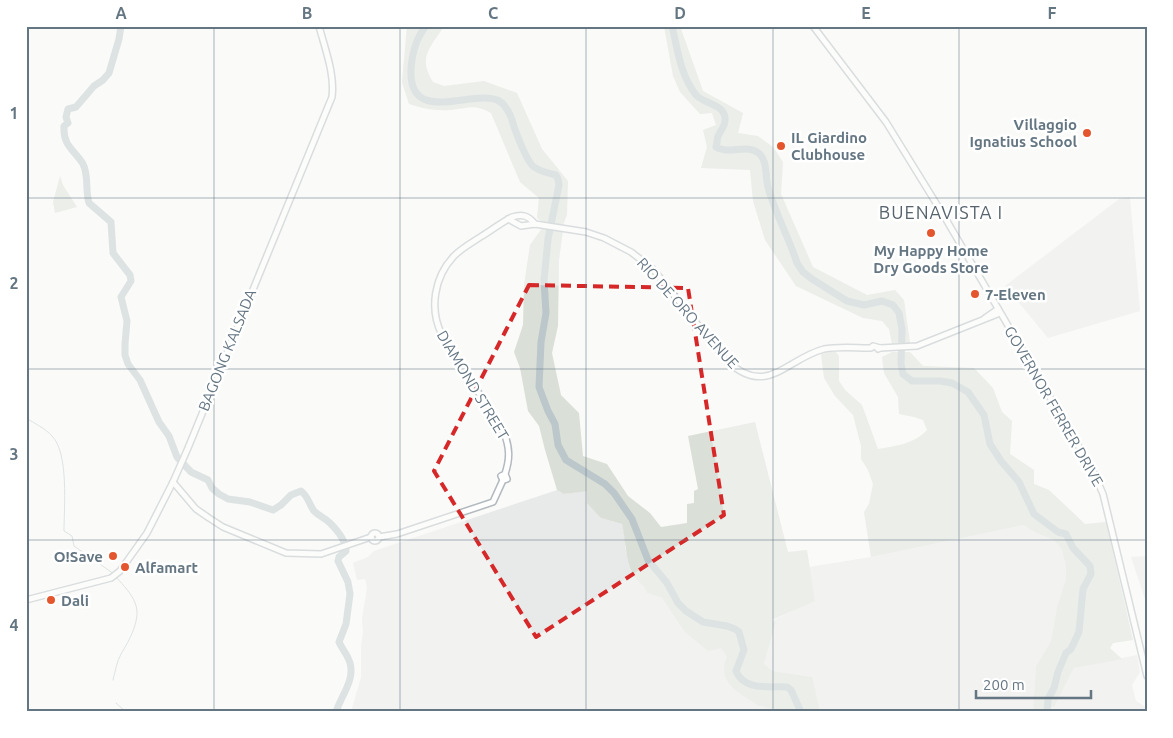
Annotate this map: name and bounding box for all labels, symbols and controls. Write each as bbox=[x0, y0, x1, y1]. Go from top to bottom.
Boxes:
text: A bbox=[115, 4, 127, 22]
text: B bbox=[302, 4, 312, 22]
text: C bbox=[488, 4, 498, 22]
text: D bbox=[674, 4, 686, 22]
text: E bbox=[861, 4, 871, 22]
text: F bbox=[1048, 4, 1057, 22]
text: 1 bbox=[9, 104, 19, 122]
place label: Villaggio Ignatius School bbox=[969, 116, 1077, 150]
marker: Villaggio Ignatius School bbox=[1081, 127, 1093, 139]
place label: IL Giardino Clubhouse bbox=[791, 129, 867, 163]
marker: IL Giardino Clubhouse bbox=[775, 140, 787, 152]
district label: BUENAVISTA I bbox=[879, 202, 1003, 222]
marker: My Happy Home Dry Goods Store bbox=[925, 227, 937, 239]
place label: My Happy Home Dry Goods Store bbox=[873, 242, 989, 276]
street label: RIO DE ORO AVENUE bbox=[634, 254, 742, 372]
text: 2 bbox=[9, 274, 19, 292]
street label: BAGONG KALSADA bbox=[195, 286, 259, 413]
place label: 7-Eleven bbox=[985, 286, 1046, 303]
marker: 7-Eleven bbox=[969, 288, 981, 300]
street label: GOVERNOR FERRER DRIVE bbox=[1001, 323, 1107, 489]
street label: DIAMOND STREET bbox=[434, 327, 513, 443]
text: 3 bbox=[9, 445, 19, 463]
place label: O!Save bbox=[54, 548, 103, 565]
marker: O!Save bbox=[107, 550, 119, 562]
place label: Alfamart bbox=[135, 559, 199, 576]
marker: Alfamart bbox=[119, 561, 131, 573]
place label: Dali bbox=[61, 592, 89, 609]
marker: Dali bbox=[45, 594, 57, 606]
text: 4 bbox=[9, 616, 19, 634]
scale bar bbox=[976, 668, 1090, 700]
text: 200 m bbox=[983, 676, 1025, 693]

